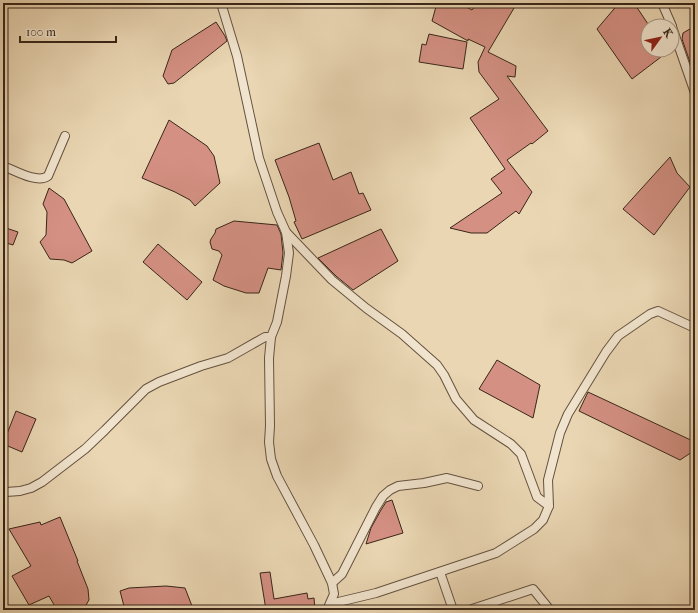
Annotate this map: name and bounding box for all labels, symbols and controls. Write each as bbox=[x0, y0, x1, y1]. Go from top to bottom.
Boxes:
scale bar bbox=[20, 18, 116, 44]
north arrow bbox=[640, 18, 680, 58]
text: 100 m bbox=[26, 25, 56, 39]
text: K bbox=[660, 26, 676, 41]

